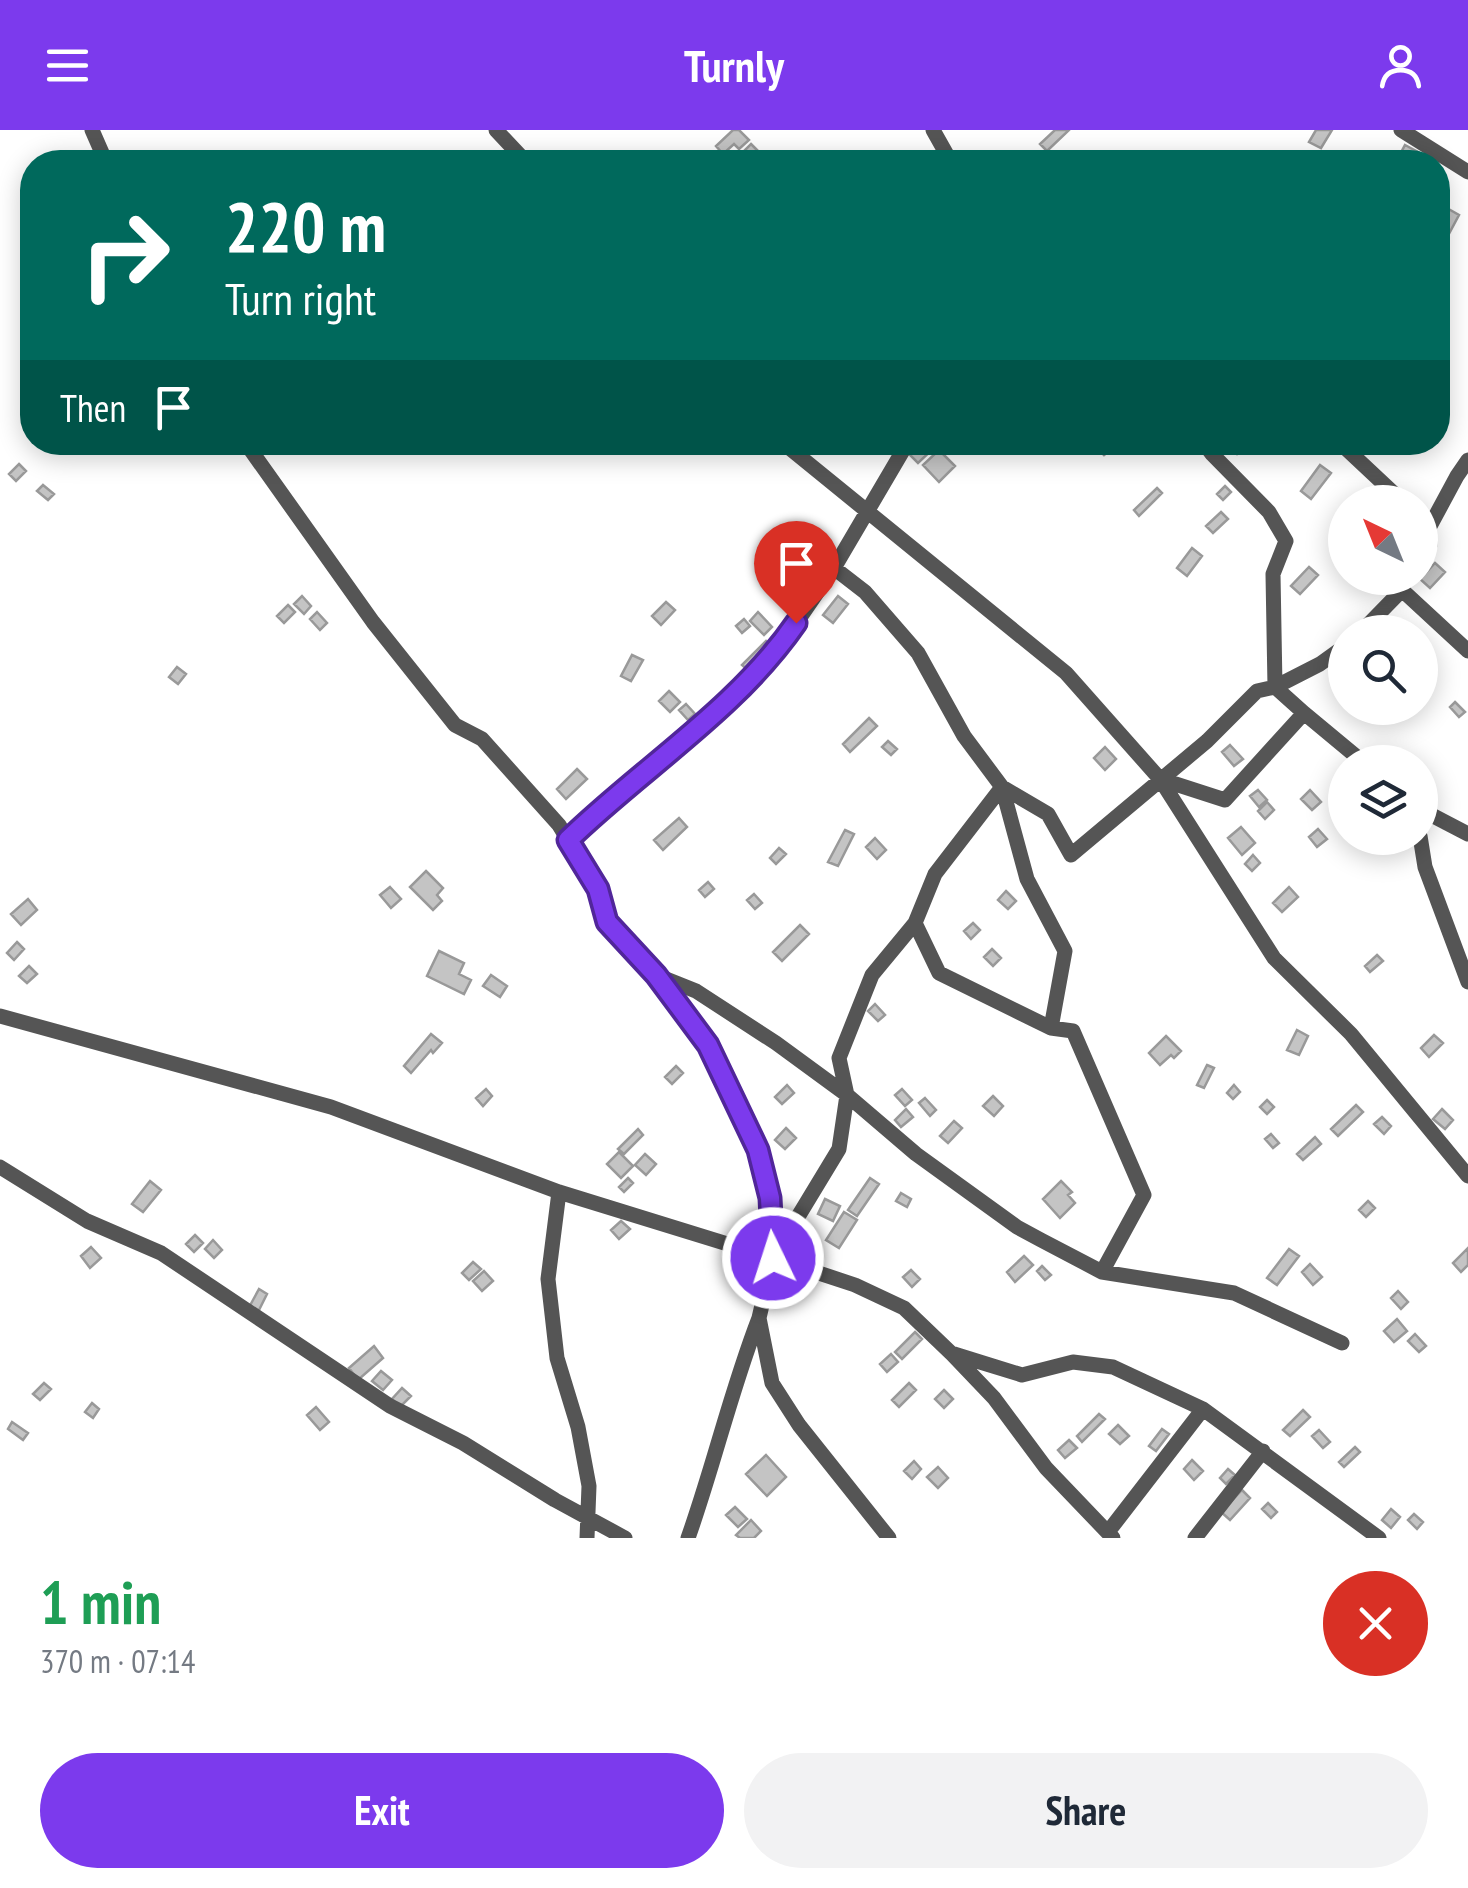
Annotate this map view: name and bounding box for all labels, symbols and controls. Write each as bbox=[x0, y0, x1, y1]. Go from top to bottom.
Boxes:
text: Turnly bbox=[684, 36, 784, 94]
icon: menu bbox=[40, 38, 95, 93]
icon: person bbox=[1373, 38, 1428, 93]
text: 220 m bbox=[225, 181, 386, 271]
icon: right bbox=[60, 190, 190, 320]
text: Turn right bbox=[225, 269, 376, 327]
icon: arrive bbox=[146, 380, 201, 435]
text: Then bbox=[60, 383, 126, 432]
north arrow bbox=[1328, 485, 1438, 595]
map controls bbox=[1328, 485, 1438, 855]
pin bbox=[754, 521, 839, 624]
icon: arrive bbox=[769, 536, 824, 591]
button: search bbox=[1328, 615, 1438, 725]
button: layers bbox=[1328, 745, 1438, 855]
position arrow bbox=[721, 1206, 825, 1310]
text: 1 min bbox=[40, 1563, 161, 1641]
button: close bbox=[1323, 1571, 1428, 1676]
text: 370 m · 07:14 bbox=[40, 1640, 195, 1682]
button: Exit bbox=[40, 1753, 724, 1868]
button: Share bbox=[744, 1753, 1428, 1868]

